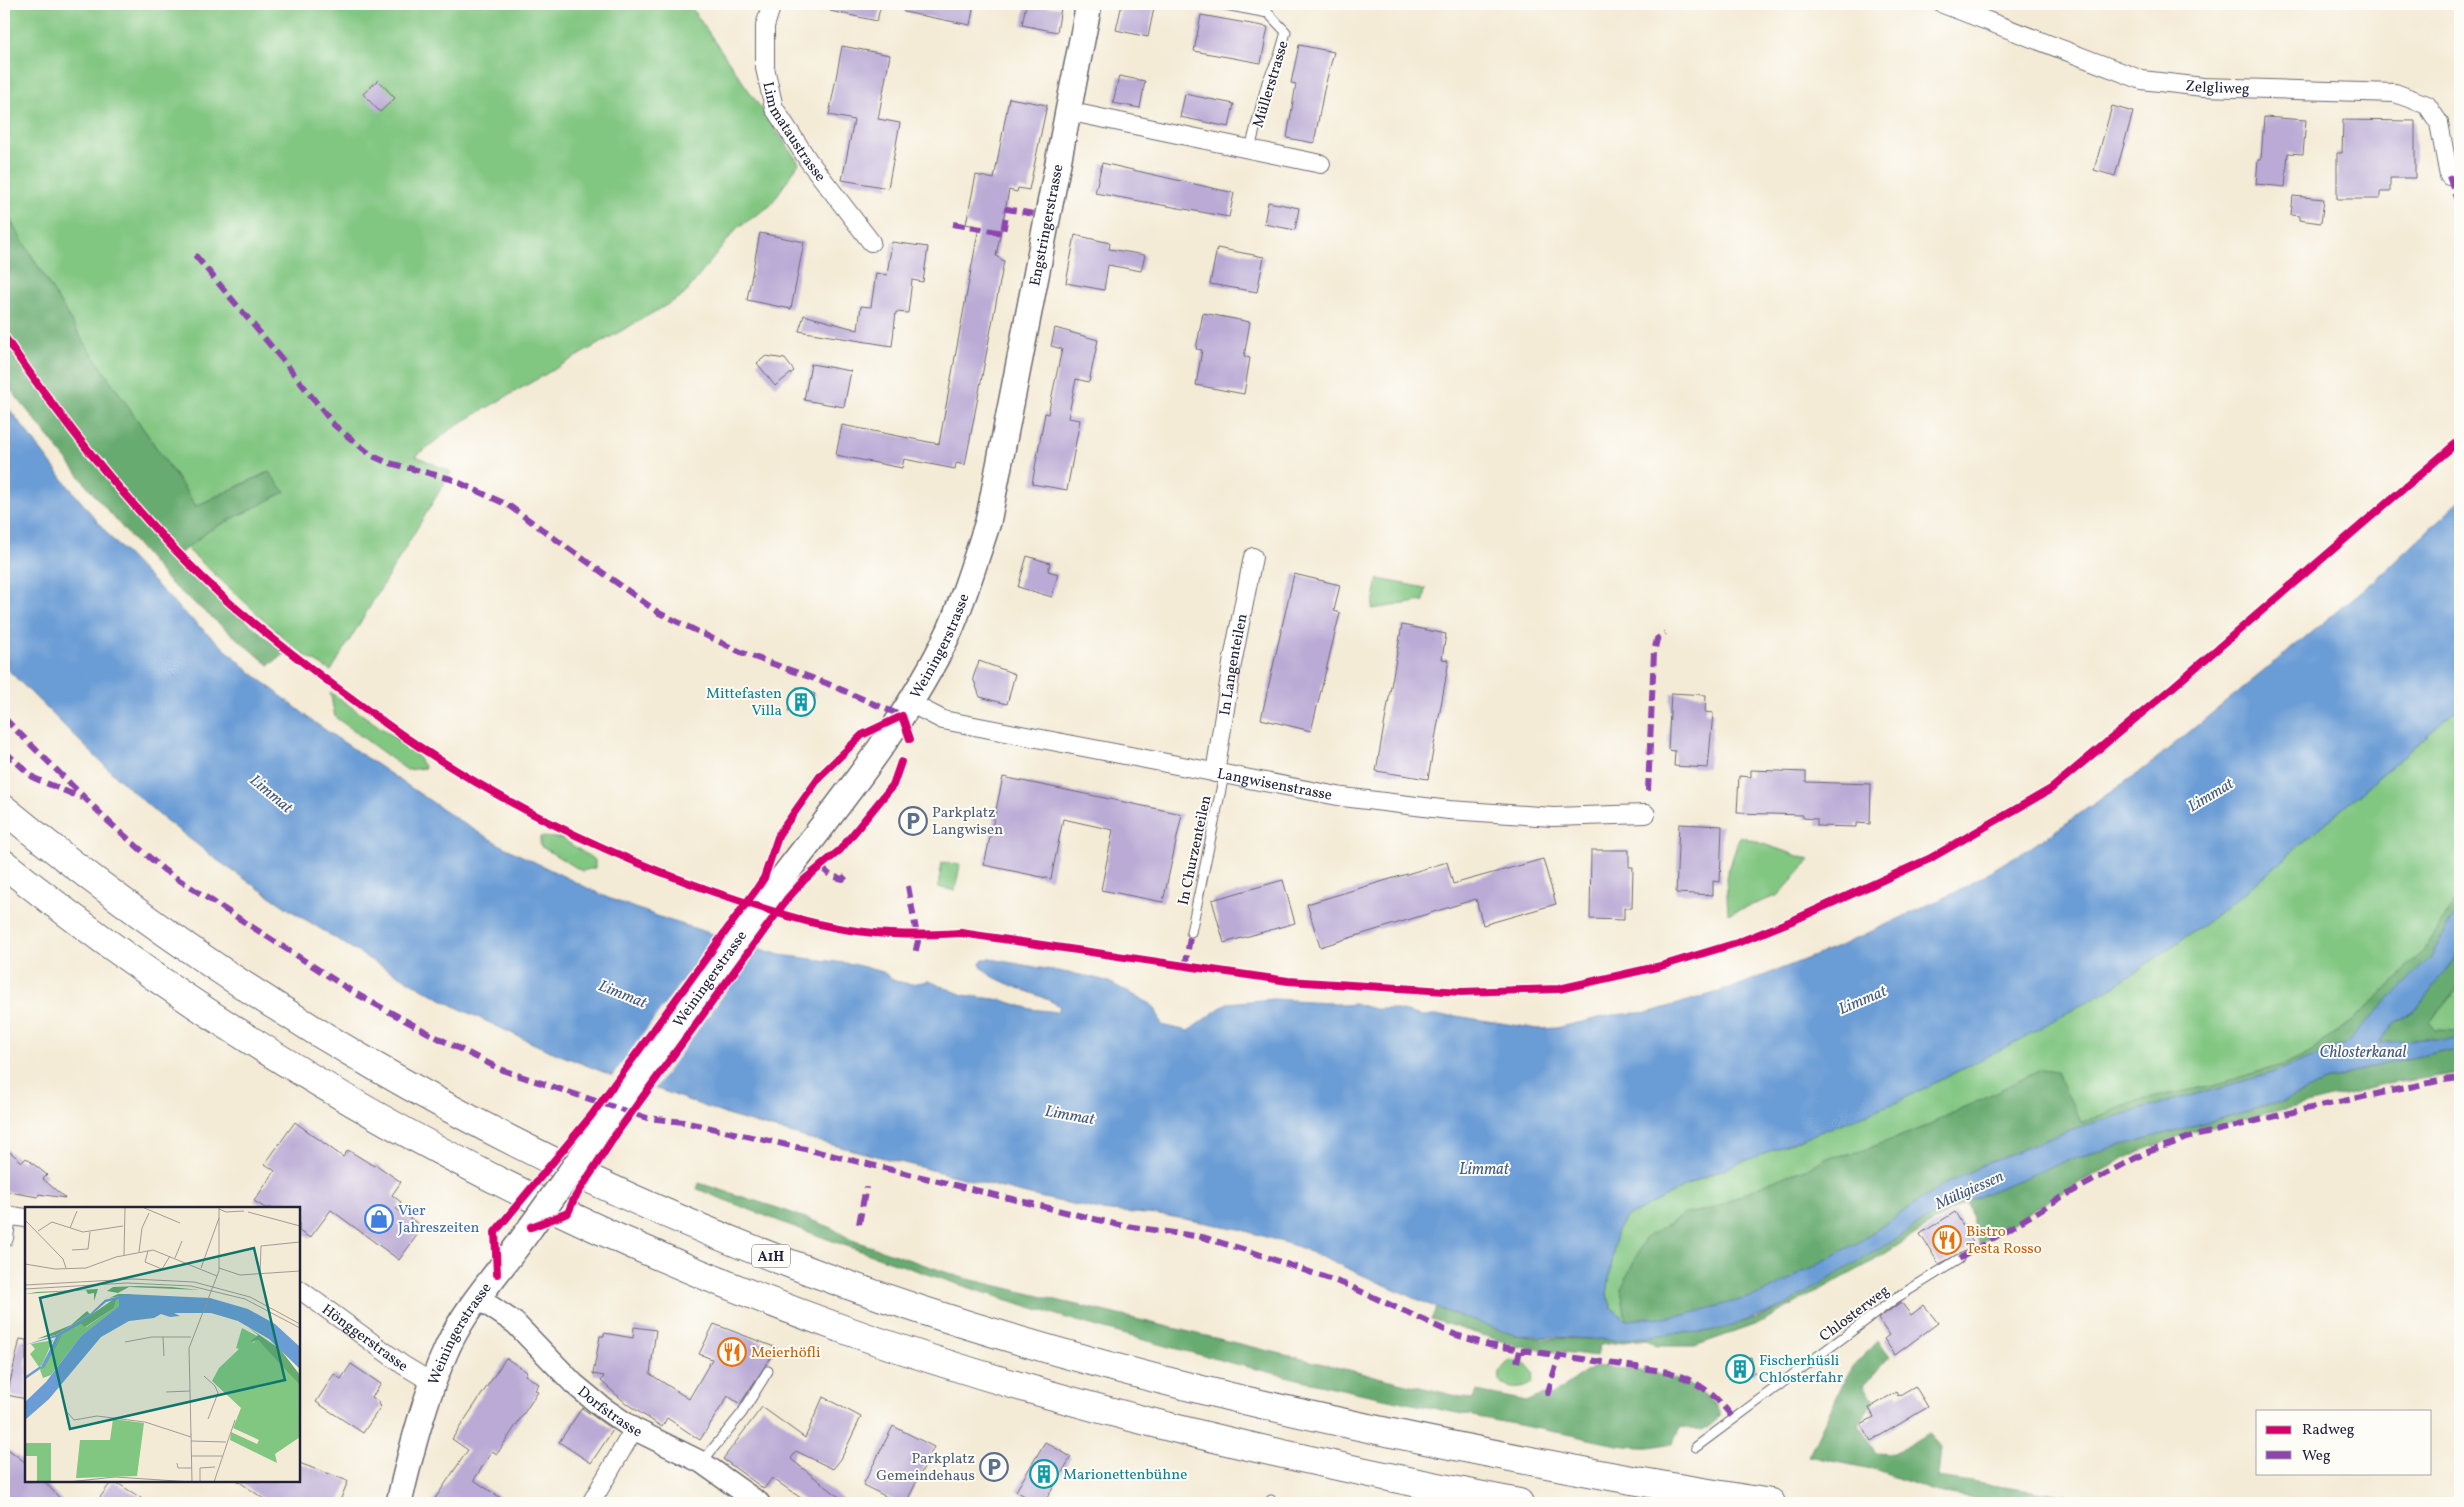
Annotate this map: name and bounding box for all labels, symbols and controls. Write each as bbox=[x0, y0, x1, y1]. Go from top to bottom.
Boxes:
street label: Müllerstrasse bbox=[1248, 38, 1295, 130]
street label: Zelgliweg bbox=[2184, 76, 2250, 100]
street label: Limmataustrasse bbox=[756, 80, 830, 187]
street label: Engstringerstrasse bbox=[1025, 162, 1070, 288]
street label: Weiningerstrasse bbox=[906, 591, 975, 703]
street label: In Langenteilen bbox=[1215, 612, 1254, 717]
place label: Mittefasten Villa bbox=[706, 684, 782, 722]
building icon: Mittefasten Villa bbox=[786, 687, 816, 717]
street label: Langwisenstrasse bbox=[1215, 764, 1334, 807]
water label: Limmat bbox=[244, 770, 298, 820]
water label: Limmat bbox=[2184, 773, 2239, 818]
street label: In Churzenteilen bbox=[1174, 794, 1217, 907]
place label: Parkplatz Langwisen bbox=[932, 803, 1003, 841]
parking icon: Parkplatz Langwisen bbox=[898, 806, 928, 836]
street label: Weiningerstrasse bbox=[669, 927, 753, 1032]
water label: Limmat bbox=[595, 975, 650, 1015]
water label: Limmat bbox=[1835, 981, 1891, 1021]
water label: Chlosterkanal bbox=[2319, 1042, 2407, 1064]
water label: Limmat bbox=[1043, 1101, 1097, 1131]
water label: Limmat bbox=[1459, 1159, 1510, 1181]
water label: Müligiessen bbox=[1931, 1166, 2007, 1216]
place label: Vier Jahreszeiten bbox=[398, 1201, 480, 1239]
shop icon: Vier Jahreszeiten bbox=[364, 1204, 394, 1234]
inset map bbox=[25, 1207, 300, 1482]
place label: Bistro Testa Rosso bbox=[1966, 1222, 2042, 1260]
restaurant icon: Bistro Testa Rosso bbox=[1932, 1225, 1962, 1255]
road number: A1H bbox=[752, 1244, 790, 1268]
street label: Weiningerstrasse bbox=[424, 1279, 497, 1388]
street label: Chlosterweg bbox=[1816, 1281, 1894, 1347]
street label: Hönggerstrasse bbox=[317, 1300, 411, 1378]
restaurant icon: Meierhöfli bbox=[717, 1337, 747, 1367]
place label: Meierhöfli bbox=[751, 1343, 820, 1364]
place label: Fischerhüsli Chlosterfahr bbox=[1759, 1351, 1843, 1389]
building icon: Fischerhüsli Chlosterfahr bbox=[1725, 1354, 1755, 1384]
street label: Dorfstrasse bbox=[572, 1382, 645, 1443]
legend bbox=[2256, 1410, 2432, 1474]
text: Radweg bbox=[2302, 1420, 2355, 1441]
text: Weg bbox=[2302, 1446, 2331, 1467]
place label: Parkplatz Gemeindehaus bbox=[876, 1449, 975, 1487]
parking icon: Parkplatz Gemeindehaus bbox=[979, 1452, 1009, 1482]
building icon: Marionettenbühne bbox=[1029, 1459, 1059, 1489]
place label: Marionettenbühne bbox=[1063, 1465, 1187, 1486]

